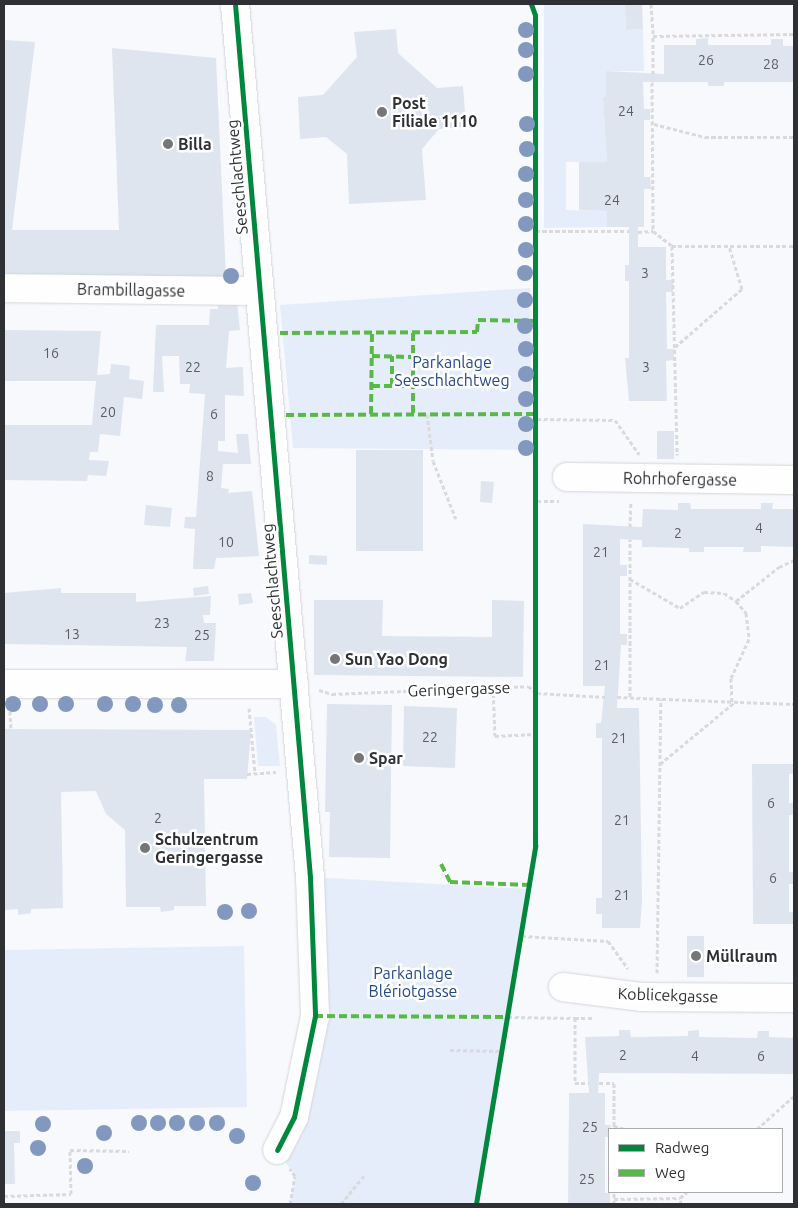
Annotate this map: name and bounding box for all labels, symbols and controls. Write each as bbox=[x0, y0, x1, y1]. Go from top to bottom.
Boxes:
house number: 26 bbox=[698, 52, 714, 68]
house number: 28 bbox=[763, 56, 779, 72]
place label: Post Filiale 1110 bbox=[392, 93, 477, 131]
house number: 24 bbox=[618, 103, 634, 119]
marker: Post Filiale 1110 bbox=[376, 106, 388, 118]
street label: Seeschlachtweg bbox=[222, 119, 252, 235]
place label: Billa bbox=[178, 134, 212, 154]
marker: Billa bbox=[162, 138, 174, 150]
house number: 24 bbox=[604, 192, 620, 208]
house number: 3 bbox=[641, 265, 649, 281]
street label: Brambillagasse bbox=[77, 279, 185, 301]
house number: 16 bbox=[43, 345, 59, 361]
park label: Parkanlage Seeschlachtweg bbox=[394, 352, 510, 390]
house number: 22 bbox=[185, 359, 201, 375]
house number: 3 bbox=[642, 359, 650, 375]
house number: 20 bbox=[100, 404, 116, 420]
house number: 6 bbox=[210, 406, 218, 422]
house number: 8 bbox=[206, 468, 214, 484]
street label: Rohrhofergasse bbox=[623, 468, 737, 490]
house number: 4 bbox=[755, 520, 763, 536]
street label: Seeschlachtweg bbox=[257, 523, 287, 639]
house number: 2 bbox=[674, 525, 682, 541]
house number: 10 bbox=[218, 534, 234, 550]
house number: 21 bbox=[593, 544, 609, 560]
house number: 23 bbox=[154, 615, 170, 631]
house number: 13 bbox=[64, 626, 80, 642]
house number: 25 bbox=[194, 627, 210, 643]
place label: Sun Yao Dong bbox=[345, 649, 448, 669]
marker: Sun Yao Dong bbox=[329, 653, 341, 665]
house number: 21 bbox=[594, 657, 610, 673]
street label: Geringergasse bbox=[407, 678, 511, 700]
house number: 22 bbox=[422, 729, 438, 745]
house number: 21 bbox=[611, 730, 627, 746]
place label: Spar bbox=[369, 748, 403, 768]
marker: Spar bbox=[353, 752, 365, 764]
house number: 6 bbox=[767, 795, 775, 811]
house number: 2 bbox=[154, 810, 162, 826]
house number: 21 bbox=[614, 812, 630, 828]
place label: Schulzentrum Geringergasse bbox=[155, 829, 263, 867]
marker: Schulzentrum Geringergasse bbox=[139, 842, 151, 854]
house number: 6 bbox=[769, 870, 777, 886]
house number: 21 bbox=[614, 887, 630, 903]
place label: Müllraum bbox=[706, 946, 778, 966]
marker: Müllraum bbox=[690, 950, 702, 962]
park label: Parkanlage Blériotgasse bbox=[369, 963, 457, 1001]
street label: Koblicekgasse bbox=[617, 984, 719, 1006]
house number: 2 bbox=[619, 1047, 627, 1063]
house number: 4 bbox=[691, 1048, 699, 1064]
house number: 6 bbox=[757, 1048, 765, 1064]
house number: 25 bbox=[582, 1119, 598, 1135]
legend bbox=[608, 1128, 783, 1193]
text: Radweg bbox=[655, 1139, 709, 1156]
text: Weg bbox=[655, 1164, 686, 1181]
house number: 25 bbox=[579, 1171, 595, 1187]

